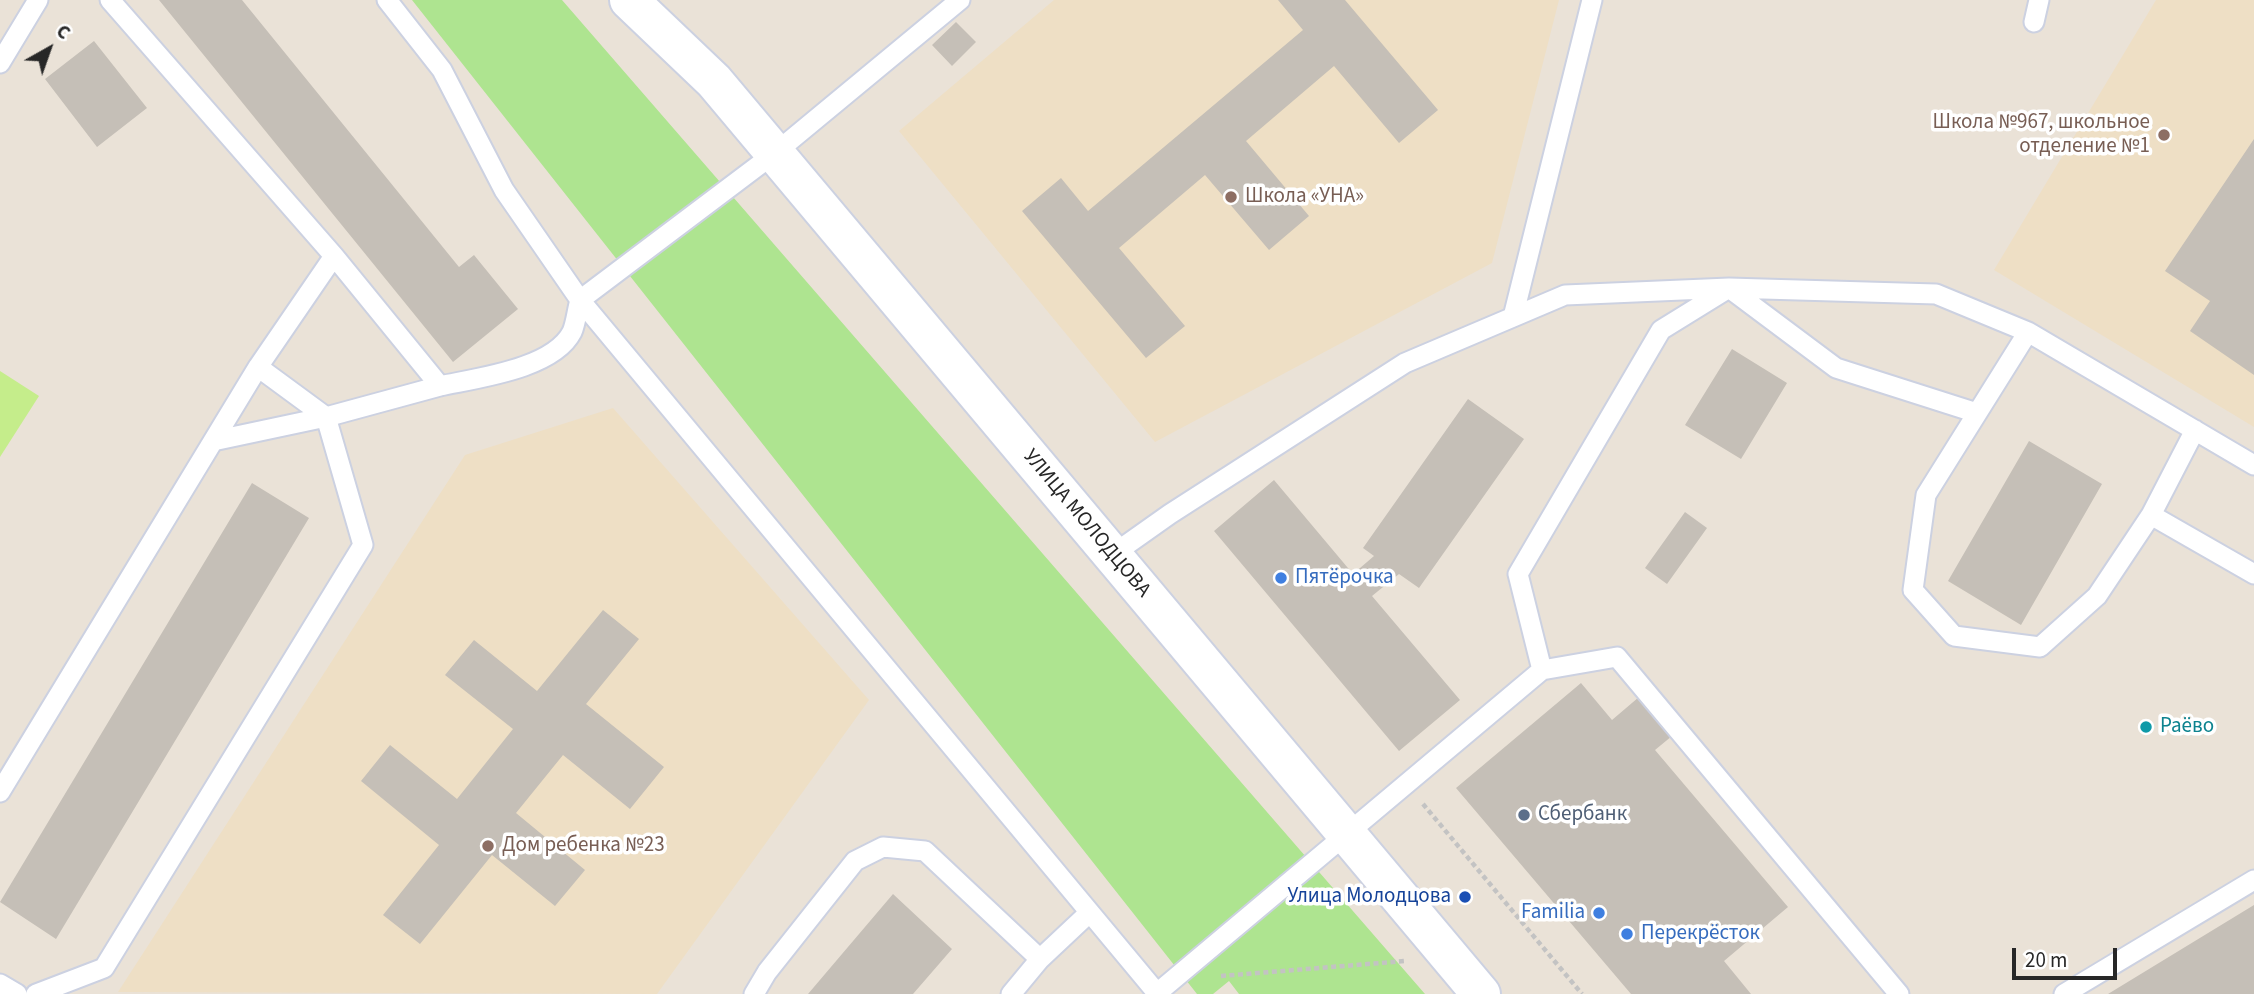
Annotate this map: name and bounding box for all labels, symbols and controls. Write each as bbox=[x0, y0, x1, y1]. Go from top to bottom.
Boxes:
north arrow bbox=[14, 14, 84, 84]
text: С bbox=[50, 19, 76, 46]
place label: Школа №967, школьное отделение №1 bbox=[1933, 110, 2150, 160]
marker: Школа №967, школьное отделение №1 bbox=[2156, 127, 2172, 143]
place label: Школа «УНА» bbox=[1245, 184, 1364, 210]
marker: Школа «УНА» bbox=[1223, 189, 1239, 205]
street label: УЛИЦА МОЛОДЦОВА bbox=[1017, 445, 1155, 603]
place label: Пятёрочка bbox=[1295, 565, 1394, 591]
marker: Пятёрочка bbox=[1273, 570, 1289, 586]
place label: Раёво bbox=[2160, 714, 2214, 740]
marker: Раёво bbox=[2138, 719, 2154, 735]
place label: Сбербанк bbox=[1538, 802, 1627, 828]
marker: Сбербанк bbox=[1516, 807, 1532, 823]
place label: Дом ребенка №23 bbox=[502, 833, 665, 859]
marker: Дом ребенка №23 bbox=[480, 838, 496, 854]
place label: Улица Молодцова bbox=[1288, 884, 1451, 910]
marker: Улица Молодцова bbox=[1457, 889, 1473, 905]
place label: Familia bbox=[1521, 900, 1585, 926]
marker: Familia bbox=[1591, 905, 1607, 921]
place label: Перекрёсток bbox=[1641, 921, 1760, 947]
marker: Перекрёсток bbox=[1619, 926, 1635, 942]
scale bar bbox=[2016, 934, 2121, 978]
text: 20 m bbox=[2025, 945, 2067, 975]

